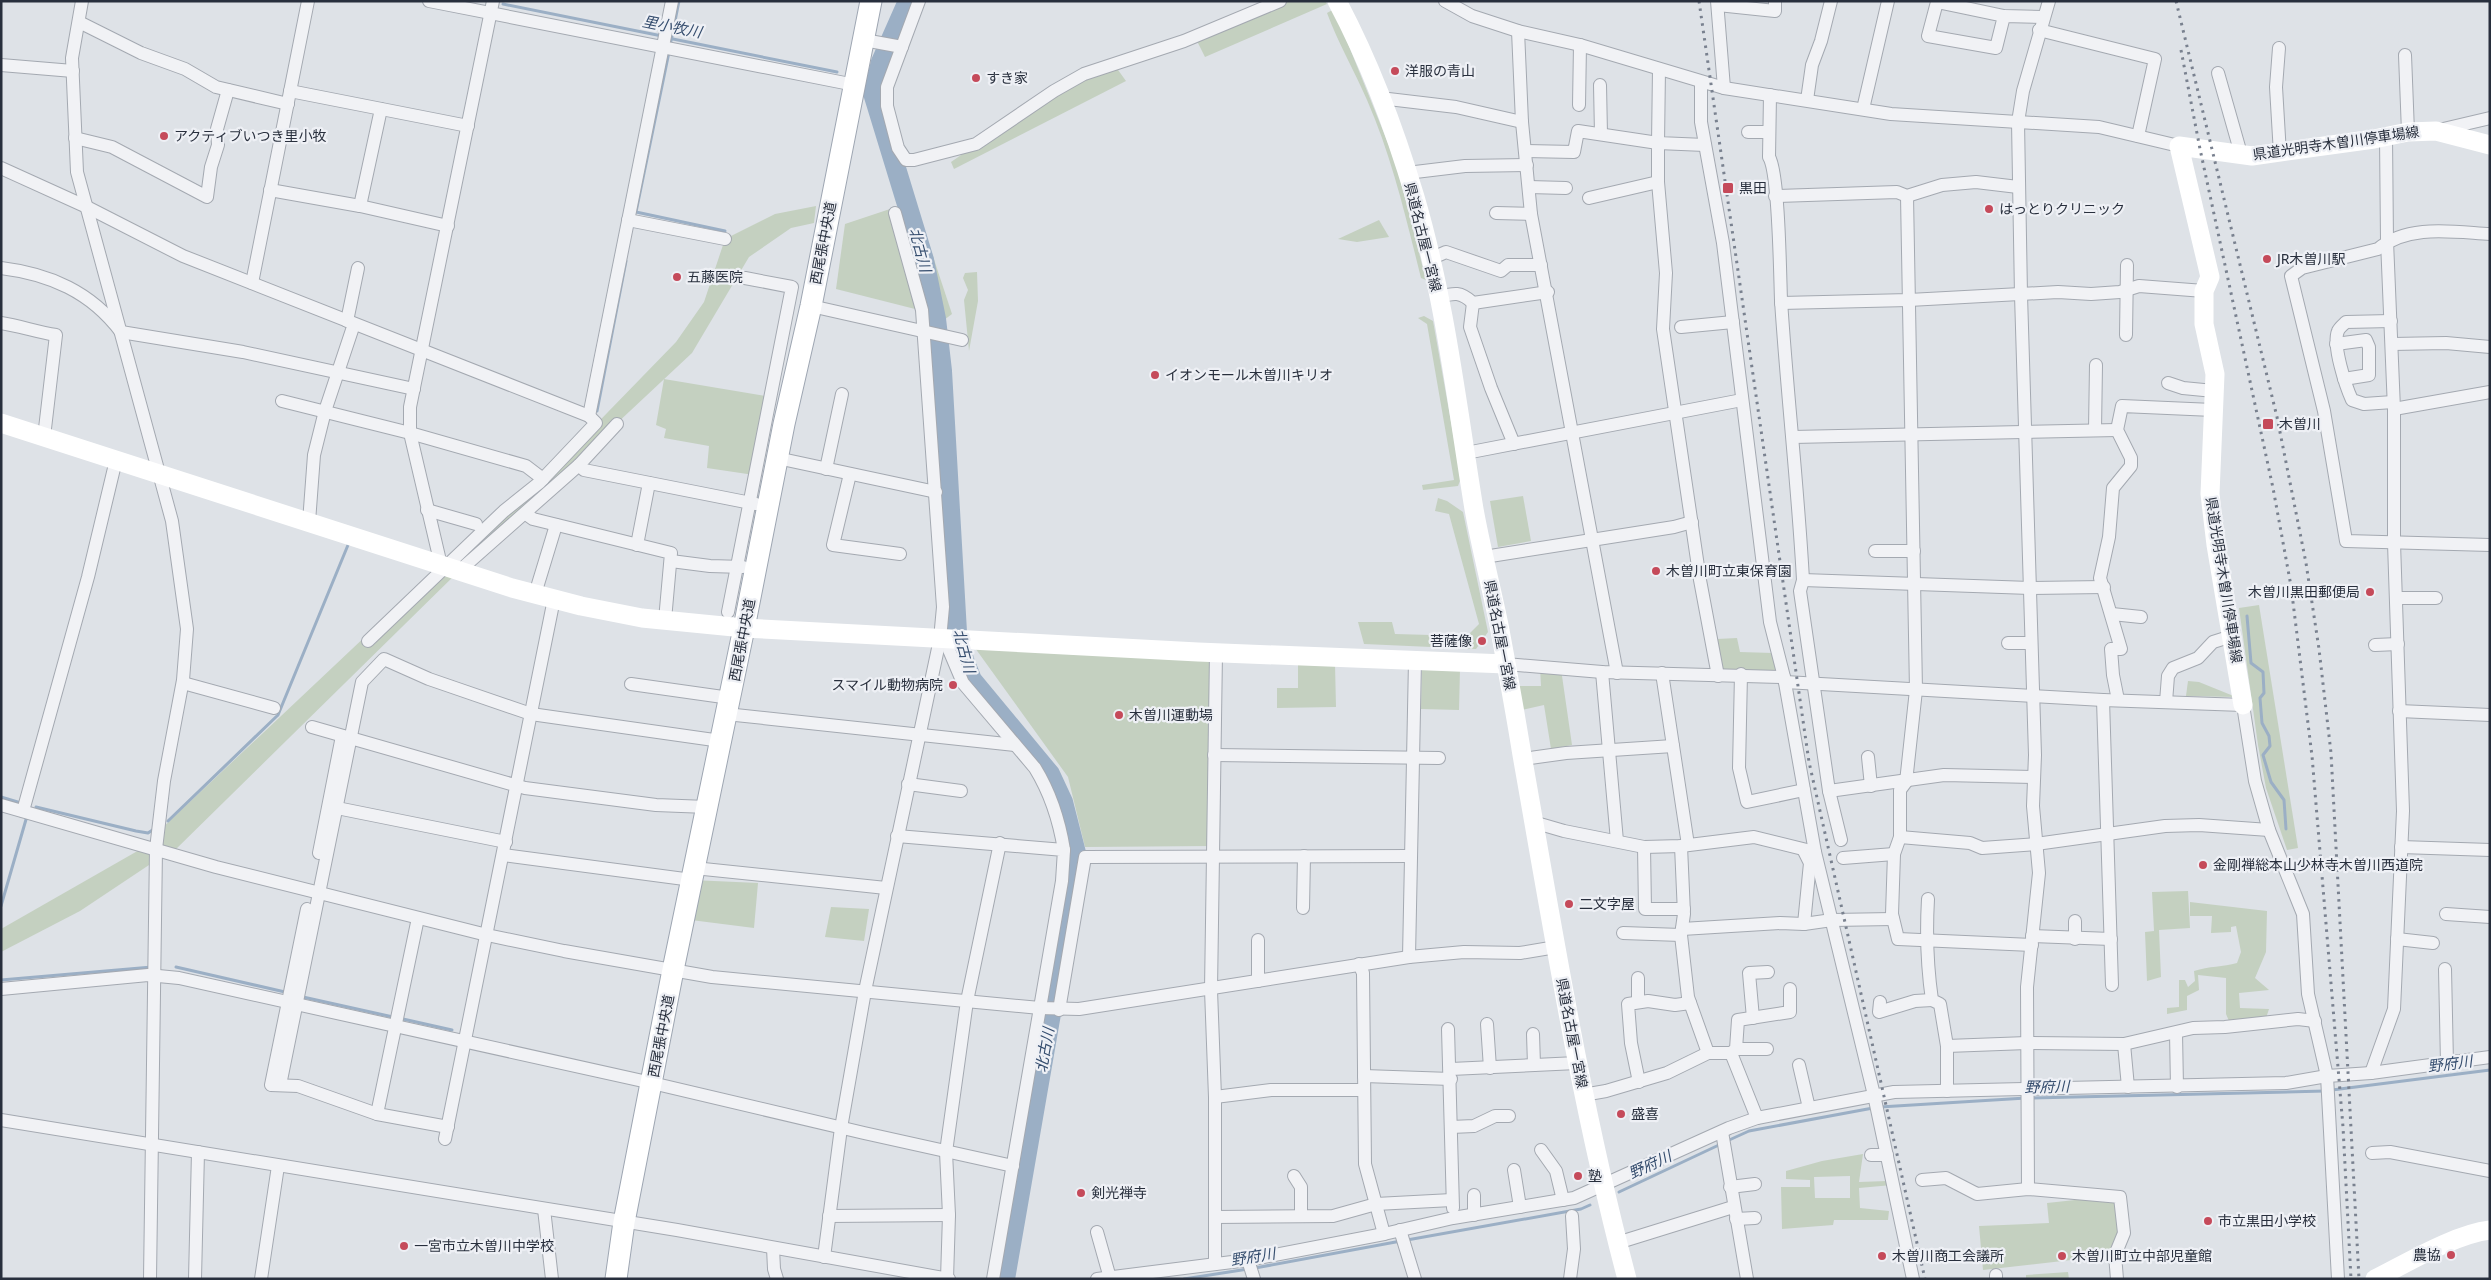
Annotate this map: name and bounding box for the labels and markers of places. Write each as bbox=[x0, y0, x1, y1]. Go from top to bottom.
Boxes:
place label: 洋服の青山 bbox=[1405, 61, 1475, 80]
marker: 洋服の青山 bbox=[1389, 65, 1401, 77]
place label: すき家 bbox=[986, 68, 1028, 87]
marker: すき家 bbox=[970, 72, 982, 84]
place label: アクティブいつき里小牧 bbox=[174, 126, 326, 145]
marker: アクティブいつき里小牧 bbox=[158, 130, 170, 142]
place label: 黒田 bbox=[1739, 178, 1767, 197]
marker: 黒田 bbox=[1721, 181, 1735, 195]
place label: はっとりクリニック bbox=[1999, 199, 2125, 218]
marker: はっとりクリニック bbox=[1983, 203, 1995, 215]
place label: JR木曽川駅 bbox=[2275, 249, 2346, 268]
marker: JR木曽川駅 bbox=[2261, 253, 2273, 265]
place label: 五藤医院 bbox=[687, 267, 743, 286]
marker: 五藤医院 bbox=[671, 271, 683, 283]
place label: イオンモール木曽川キリオ bbox=[1165, 365, 1333, 384]
marker: イオンモール木曽川キリオ bbox=[1149, 369, 1161, 381]
place label: 木曽川 bbox=[2279, 414, 2321, 433]
marker: 木曽川 bbox=[2261, 417, 2275, 431]
place label: 木曽川町立東保育園 bbox=[1666, 561, 1792, 580]
marker: 木曽川町立東保育園 bbox=[1650, 565, 1662, 577]
place label: 木曽川黒田郵便局 bbox=[2248, 582, 2360, 601]
marker: 木曽川黒田郵便局 bbox=[2364, 586, 2376, 598]
place label: 菩薩像 bbox=[1430, 631, 1472, 650]
marker: 菩薩像 bbox=[1476, 635, 1488, 647]
place label: スマイル動物病院 bbox=[831, 675, 943, 694]
marker: スマイル動物病院 bbox=[947, 679, 959, 691]
place label: 木曽川運動場 bbox=[1129, 705, 1213, 724]
marker: 木曽川運動場 bbox=[1113, 709, 1125, 721]
place label: 金剛禅総本山少林寺木曽川西道院 bbox=[2213, 855, 2423, 874]
marker: 金剛禅総本山少林寺木曽川西道院 bbox=[2197, 859, 2209, 871]
place label: 二文字屋 bbox=[1579, 894, 1635, 913]
marker: 二文字屋 bbox=[1563, 898, 1575, 910]
place label: 盛喜 bbox=[1631, 1104, 1659, 1123]
marker: 盛喜 bbox=[1615, 1108, 1627, 1120]
place label: 塾 bbox=[1588, 1166, 1602, 1185]
marker: 塾 bbox=[1572, 1170, 1584, 1182]
place label: 剣光禅寺 bbox=[1091, 1183, 1147, 1202]
marker: 剣光禅寺 bbox=[1075, 1187, 1087, 1199]
place label: 市立黒田小学校 bbox=[2218, 1211, 2316, 1230]
marker: 市立黒田小学校 bbox=[2202, 1215, 2214, 1227]
place label: 一宮市立木曽川中学校 bbox=[414, 1236, 554, 1255]
marker: 一宮市立木曽川中学校 bbox=[398, 1240, 410, 1252]
place label: 農協 bbox=[2413, 1245, 2441, 1264]
place label: 木曽川商工会議所 bbox=[1892, 1246, 2004, 1265]
place label: 木曽川町立中部児童館 bbox=[2072, 1246, 2212, 1265]
marker: 農協 bbox=[2445, 1249, 2457, 1261]
marker: 木曽川商工会議所 bbox=[1876, 1250, 1888, 1262]
marker: 木曽川町立中部児童館 bbox=[2056, 1250, 2068, 1262]

